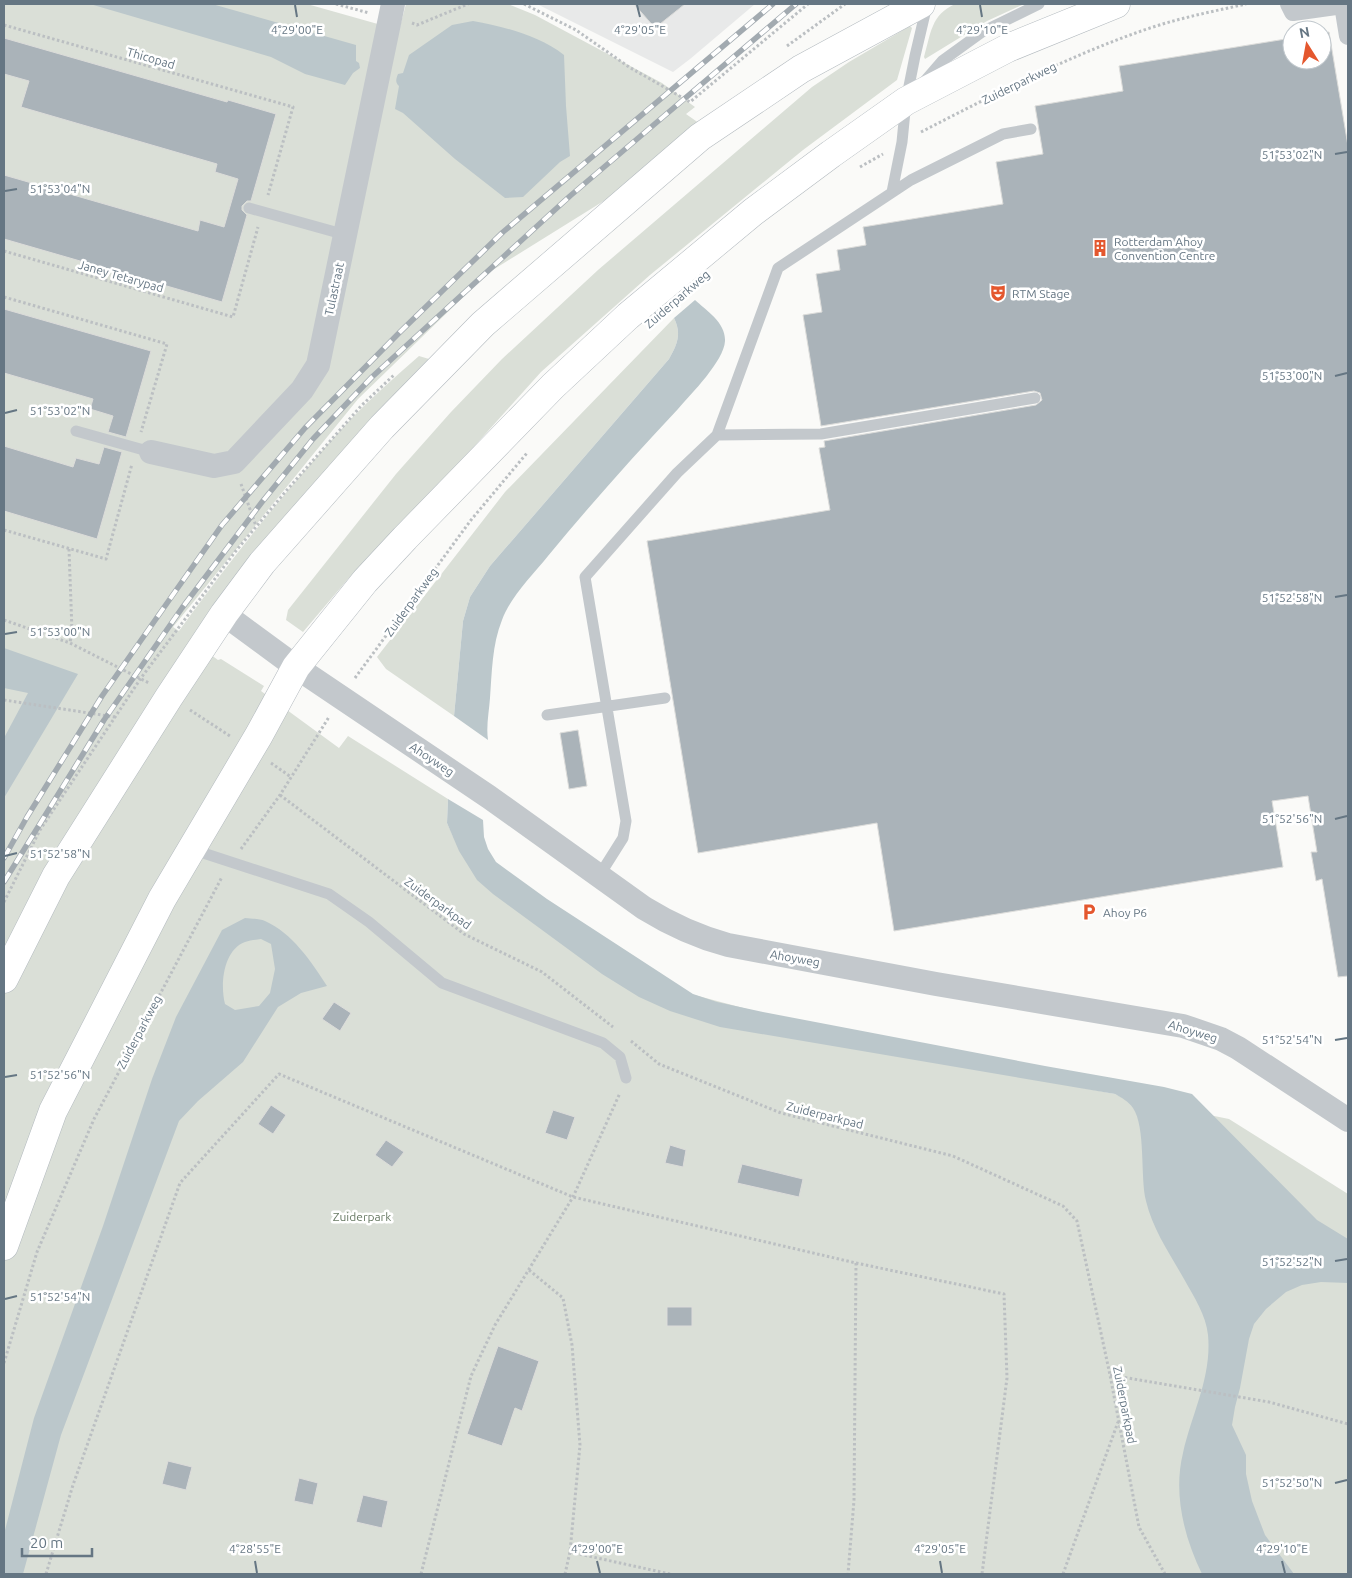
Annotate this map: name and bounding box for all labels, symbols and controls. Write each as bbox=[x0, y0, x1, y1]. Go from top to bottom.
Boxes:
north arrow bbox=[1282, 20, 1332, 70]
text: 4°29'00"E bbox=[271, 23, 323, 36]
text: 4°29'05"E bbox=[614, 23, 666, 36]
text: 4°29'10"E bbox=[956, 23, 1008, 36]
text: N bbox=[1298, 23, 1311, 41]
street label: Thicopad bbox=[126, 45, 176, 71]
street label: Zuiderparkweg bbox=[980, 59, 1058, 107]
text: 51°53'02"N bbox=[1262, 148, 1322, 161]
text: 51°53'04"N bbox=[30, 182, 90, 195]
place label: Rotterdam Ahoy Convention Centre bbox=[1114, 235, 1215, 262]
building icon: Rotterdam Ahoy Convention Centre bbox=[1090, 238, 1110, 258]
street label: Janey Tetarypad bbox=[77, 258, 165, 294]
street label: Tulastraat bbox=[322, 261, 346, 317]
street label: Zuiderparkweg bbox=[642, 267, 712, 331]
theatre icon: RTM Stage bbox=[988, 283, 1008, 303]
place label: RTM Stage bbox=[1012, 287, 1070, 300]
text: 51°53'00"N bbox=[1262, 369, 1322, 382]
text: 51°53'02"N bbox=[30, 404, 90, 417]
street label: Zuiderparkweg bbox=[382, 565, 440, 639]
text: 51°52'58"N bbox=[1262, 591, 1322, 604]
text: 51°53'00"N bbox=[30, 625, 90, 638]
street label: Ahoyweg bbox=[407, 740, 457, 778]
text: 51°52'56"N bbox=[1262, 812, 1322, 825]
text: 51°52'58"N bbox=[30, 847, 90, 860]
street label: Zuiderparkpad bbox=[402, 875, 474, 931]
parking icon: Ahoy P6 bbox=[1079, 902, 1099, 922]
place label: Ahoy P6 bbox=[1103, 906, 1147, 919]
street label: Ahoyweg bbox=[769, 947, 821, 969]
street label: Zuiderparkweg bbox=[114, 993, 164, 1071]
street label: Ahoyweg bbox=[1167, 1017, 1219, 1045]
text: 51°52'54"N bbox=[1262, 1033, 1322, 1046]
text: 51°52'56"N bbox=[30, 1068, 90, 1081]
street label: Zuiderparkpad bbox=[785, 1099, 865, 1131]
park label: Zuiderpark bbox=[333, 1210, 391, 1223]
text: 51°52'52"N bbox=[1262, 1255, 1322, 1268]
text: 51°52'54"N bbox=[30, 1290, 90, 1303]
street label: Zuiderparkpad bbox=[1111, 1365, 1139, 1445]
text: 51°52'50"N bbox=[1262, 1476, 1322, 1489]
scale bar bbox=[22, 1526, 92, 1558]
text: 20 m bbox=[30, 1534, 63, 1551]
text: 4°28'55"E bbox=[229, 1542, 281, 1555]
text: 4°29'00"E bbox=[571, 1542, 623, 1555]
text: 4°29'05"E bbox=[914, 1542, 966, 1555]
text: 4°29'10"E bbox=[1256, 1542, 1308, 1555]

